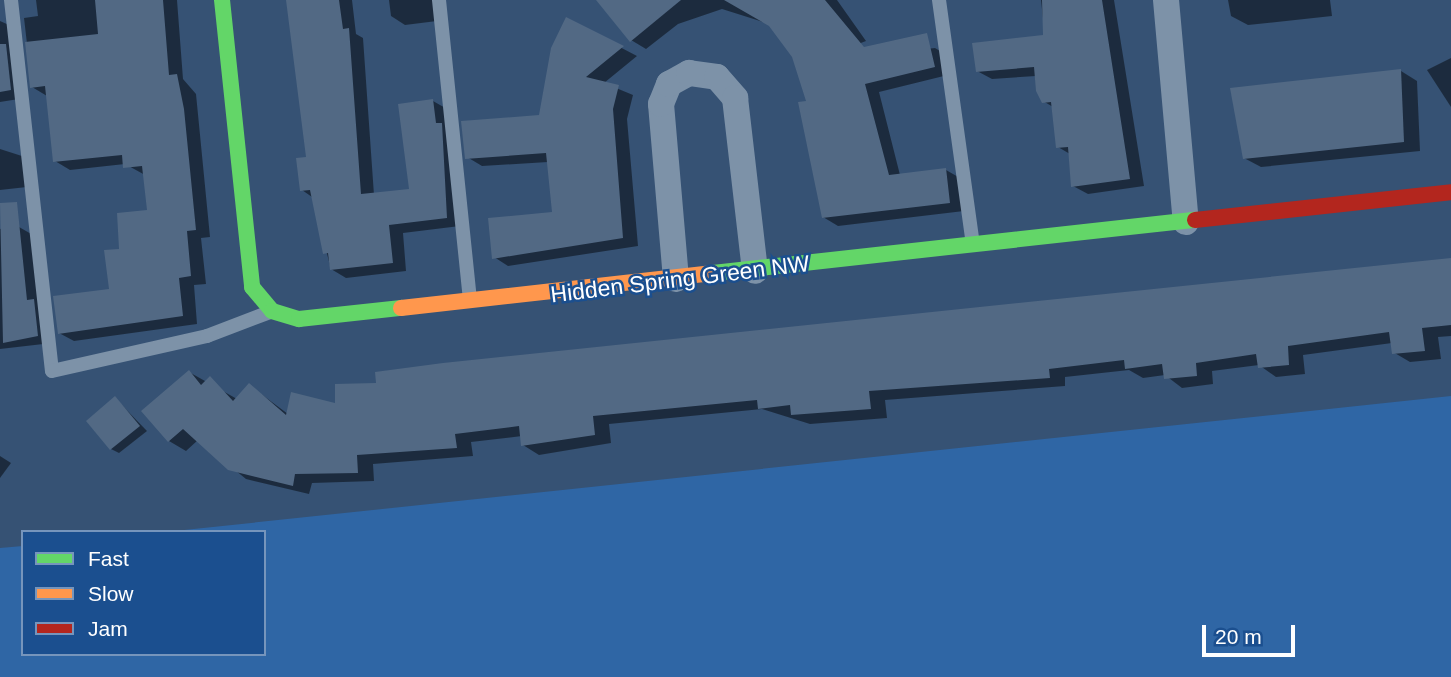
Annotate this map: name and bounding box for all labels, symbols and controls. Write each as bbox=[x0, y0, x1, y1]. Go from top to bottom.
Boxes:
street label: Hidden Spring Green NW bbox=[549, 249, 811, 309]
legend bbox=[21, 530, 266, 656]
text: Fast bbox=[88, 547, 129, 570]
text: Slow bbox=[88, 582, 134, 605]
scale bar bbox=[1206, 610, 1299, 654]
text: Jam bbox=[88, 617, 128, 640]
text: 20 m bbox=[1215, 625, 1262, 648]

